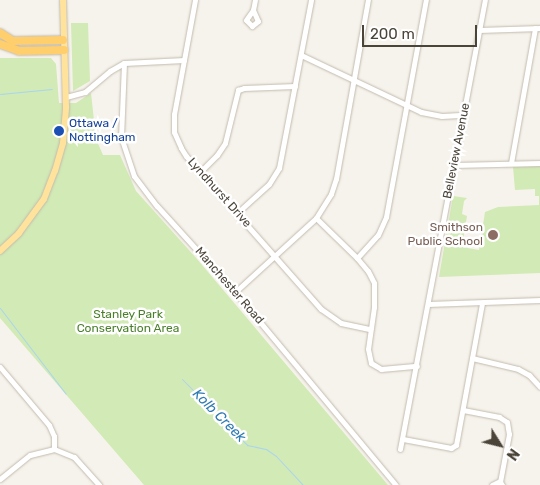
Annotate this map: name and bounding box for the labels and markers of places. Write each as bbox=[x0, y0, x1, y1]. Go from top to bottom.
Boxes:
place label: Ottawa / Nottingham bbox=[69, 117, 135, 145]
marker: Ottawa / Nottingham bbox=[53, 125, 65, 137]
place label: Smithson Public School bbox=[407, 221, 483, 249]
marker: Smithson Public School bbox=[487, 229, 499, 241]

